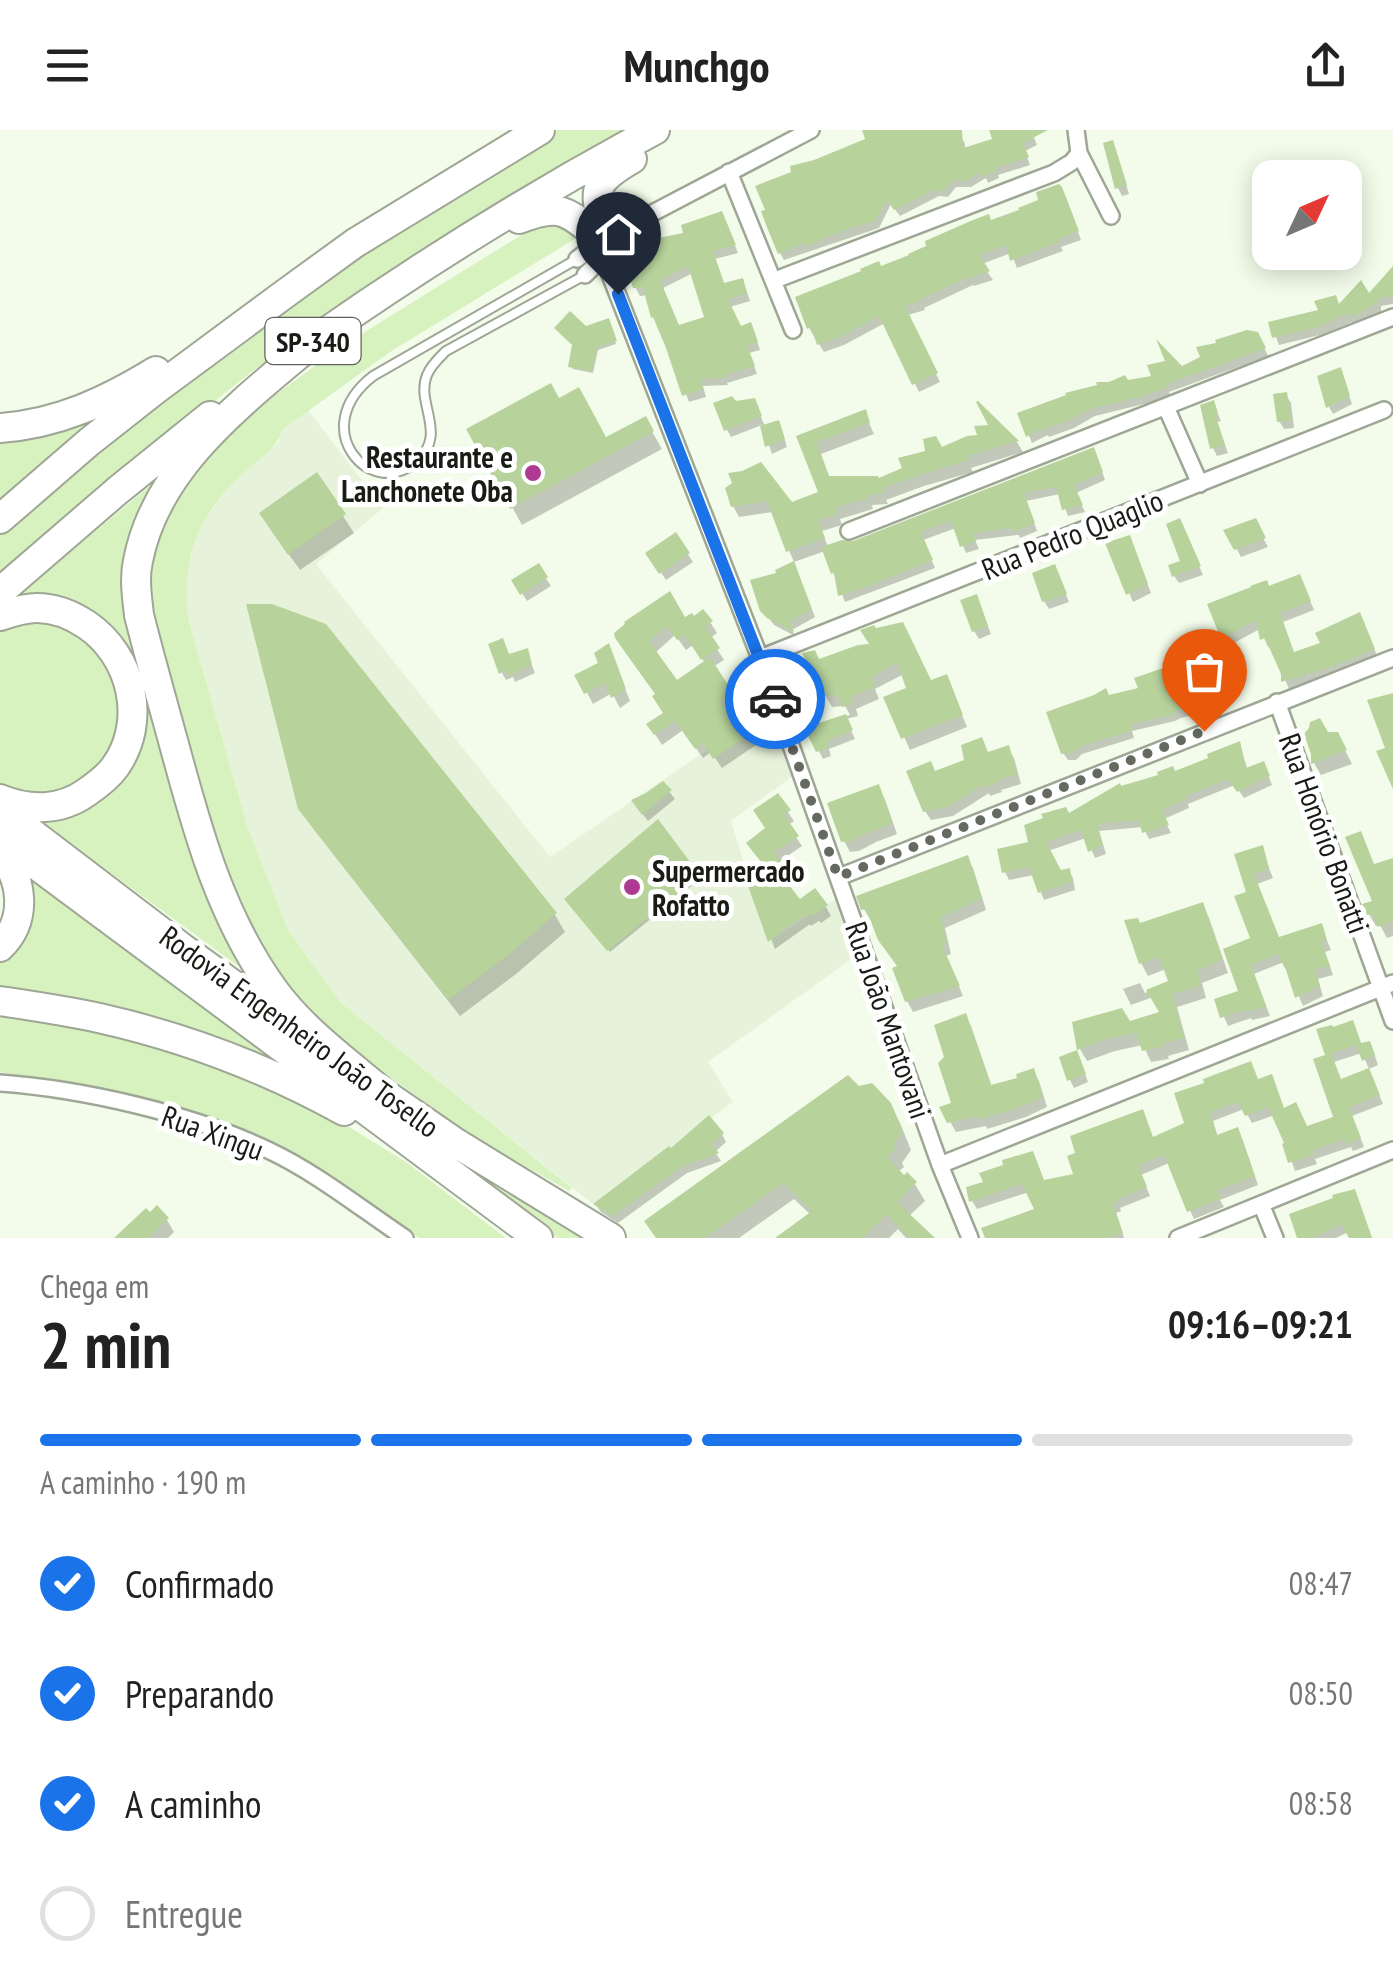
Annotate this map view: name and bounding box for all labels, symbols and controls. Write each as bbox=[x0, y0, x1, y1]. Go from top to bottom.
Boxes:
text: Munchgo bbox=[623, 36, 770, 94]
icon: menu bbox=[40, 38, 95, 93]
icon: share bbox=[1298, 38, 1353, 93]
north arrow bbox=[1252, 160, 1362, 270]
map controls bbox=[1252, 160, 1362, 270]
pin bbox=[576, 192, 661, 295]
icon: home bbox=[591, 207, 646, 262]
road number: SP-340 bbox=[266, 318, 360, 364]
place label: Restaurante e Lanchonete Oba bbox=[341, 437, 513, 510]
marker: Restaurante e Lanchonete Oba bbox=[522, 462, 544, 484]
street label: Rua Pedro Quaglio bbox=[976, 480, 1168, 588]
pin bbox=[1162, 629, 1247, 732]
icon: bag bbox=[1177, 644, 1232, 699]
courier bbox=[725, 649, 825, 749]
icon: car bbox=[748, 672, 803, 727]
street label: Rua Honório Bonatti bbox=[1271, 728, 1379, 938]
place label: Supermercado Rofatto bbox=[652, 851, 805, 924]
marker: Supermercado Rofatto bbox=[621, 876, 643, 898]
street label: Rodovia Engenheiro João Tosello bbox=[153, 916, 447, 1146]
street label: Rua João Mantovani bbox=[837, 916, 941, 1124]
street label: Rua Xingu bbox=[157, 1096, 269, 1168]
text: Chega em bbox=[40, 1265, 149, 1307]
text: 09:16–09:21 bbox=[1168, 1299, 1353, 1348]
text: 2 min bbox=[40, 1302, 171, 1386]
text: A caminho · 190 m bbox=[40, 1461, 246, 1503]
icon: check bbox=[40, 1556, 95, 1611]
text: Confirmado bbox=[125, 1559, 274, 1608]
text: 08:47 bbox=[1289, 1562, 1353, 1604]
icon: check bbox=[40, 1666, 95, 1721]
text: Preparando bbox=[125, 1669, 274, 1718]
text: 08:50 bbox=[1289, 1672, 1353, 1714]
icon: check bbox=[40, 1776, 95, 1831]
text: A caminho bbox=[125, 1779, 261, 1828]
text: 08:58 bbox=[1289, 1782, 1353, 1824]
text: Entregue bbox=[125, 1889, 243, 1938]

